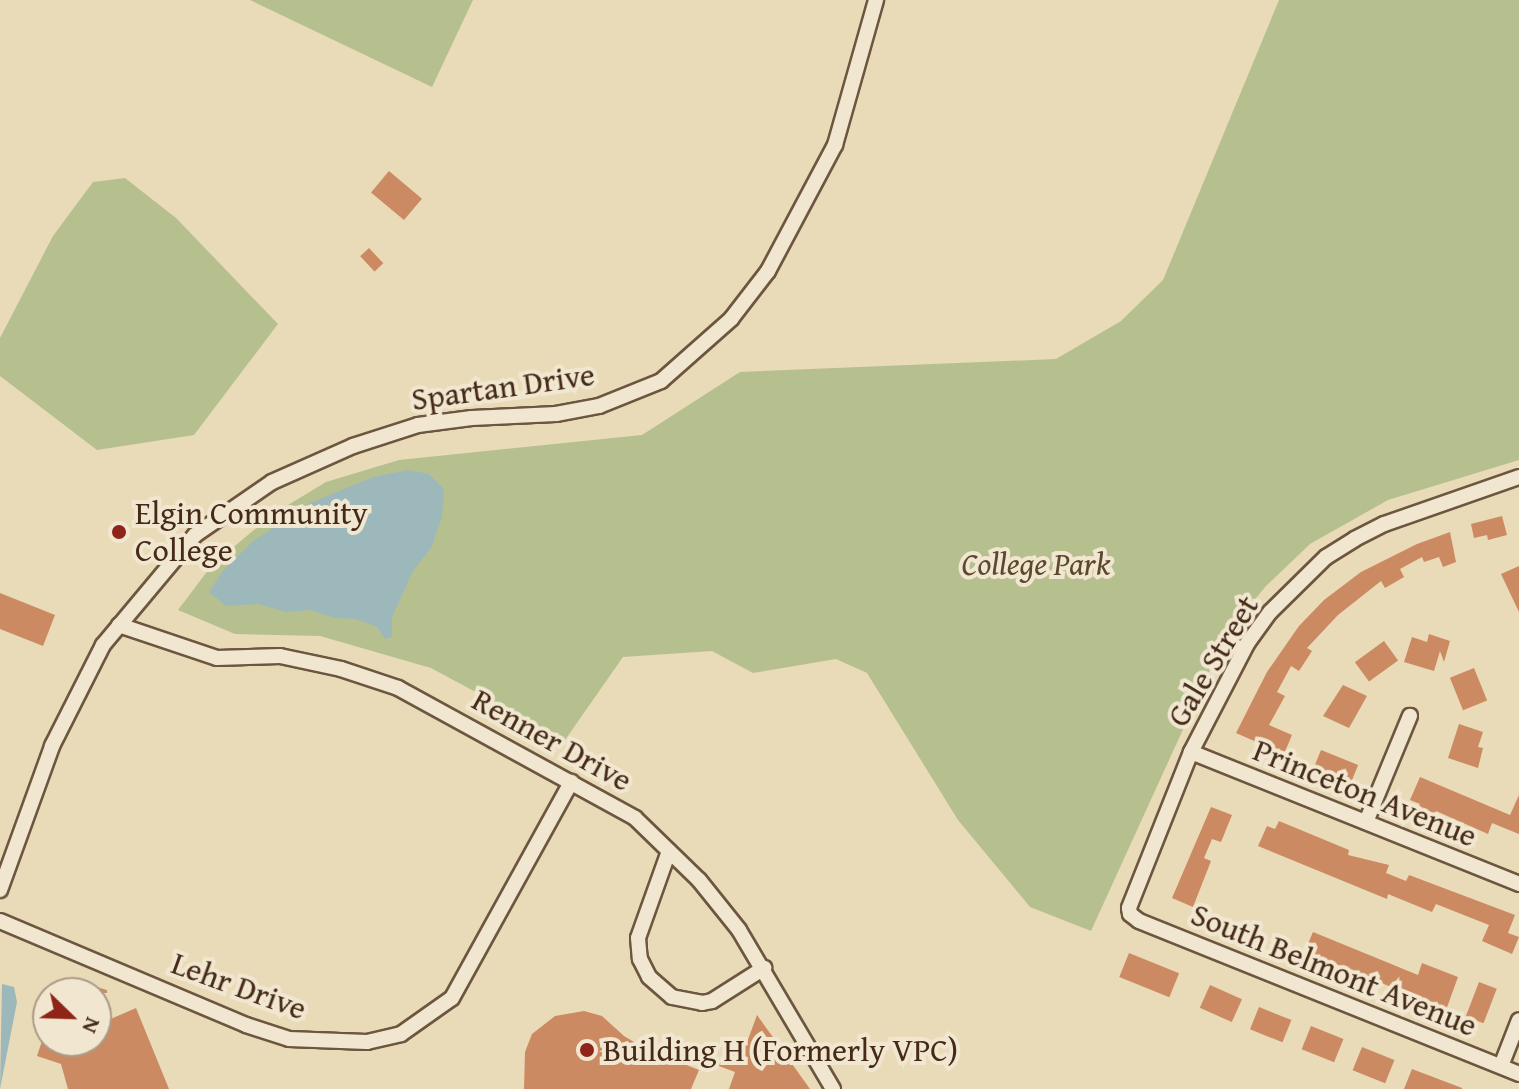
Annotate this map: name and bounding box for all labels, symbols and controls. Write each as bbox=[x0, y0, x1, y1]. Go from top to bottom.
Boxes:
street label: Spartan Drive bbox=[409, 355, 597, 419]
place label: Elgin Community College bbox=[135, 495, 368, 570]
marker: Elgin Community College bbox=[110, 523, 128, 541]
park label: College Park bbox=[962, 545, 1110, 583]
street label: Gale Street bbox=[1159, 589, 1267, 733]
street label: Renner Drive bbox=[466, 680, 638, 800]
street label: Princeton Avenue bbox=[1248, 731, 1482, 855]
street label: South Belmont Avenue bbox=[1185, 895, 1483, 1045]
street label: Lehr Drive bbox=[166, 944, 312, 1028]
north arrow bbox=[32, 977, 112, 1057]
text: N bbox=[75, 1013, 110, 1039]
place label: Building H (Formerly VPC) bbox=[603, 1031, 958, 1069]
marker: Building H (Formerly VPC) bbox=[578, 1041, 596, 1059]

